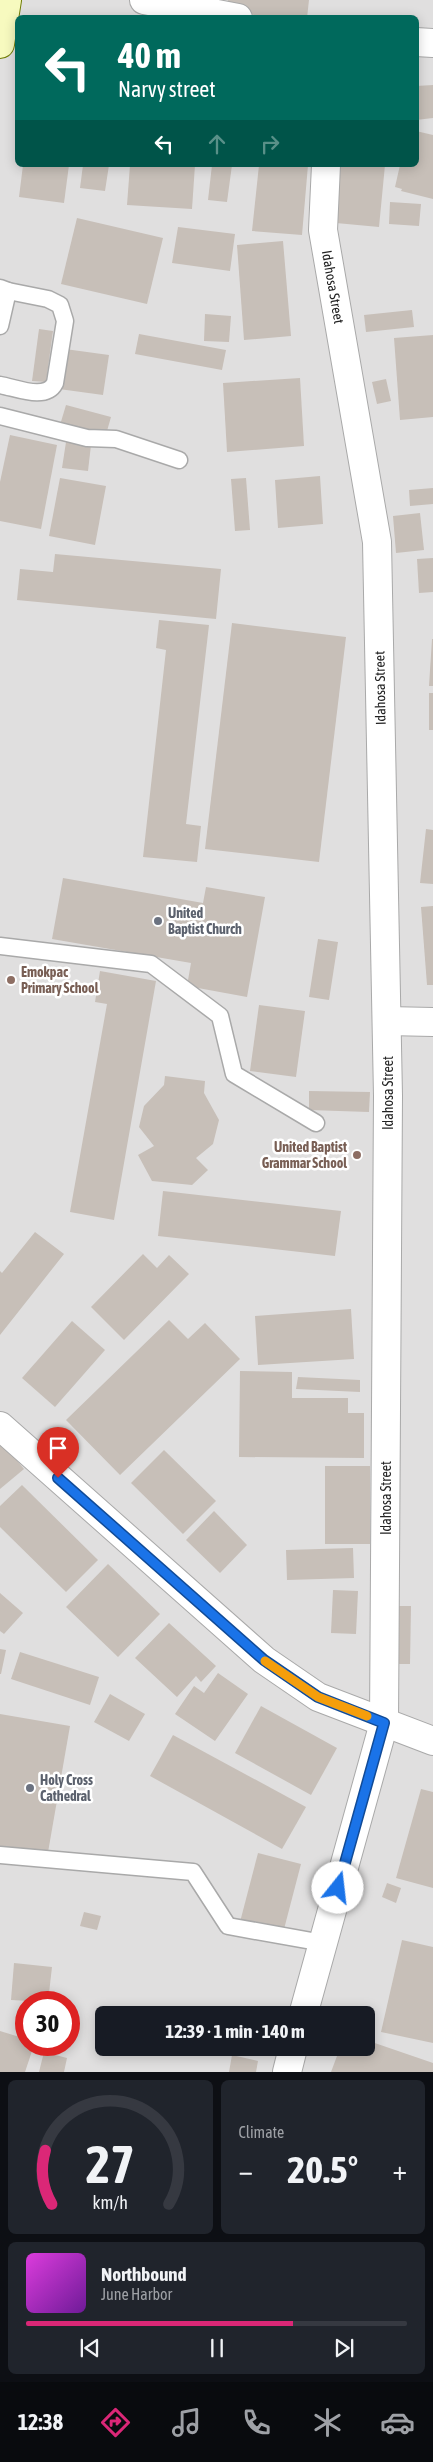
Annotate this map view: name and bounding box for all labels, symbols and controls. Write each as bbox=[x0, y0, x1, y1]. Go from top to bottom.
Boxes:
icon: left bbox=[35, 35, 100, 100]
text: 40 m bbox=[118, 35, 181, 75]
text: Narvy street bbox=[118, 76, 216, 102]
icon: left bbox=[150, 130, 178, 158]
icon: ahead bbox=[203, 130, 231, 158]
icon: right bbox=[256, 130, 284, 158]
street label: Idahosa Street bbox=[319, 249, 347, 325]
street label: Idahosa Street bbox=[371, 651, 389, 725]
place label: United Baptist Church bbox=[168, 905, 242, 937]
marker: United Baptist Church bbox=[152, 915, 164, 927]
place label: Emokpac Primary School bbox=[21, 964, 99, 996]
marker: Emokpac Primary School bbox=[5, 974, 17, 986]
street label: Idahosa Street bbox=[380, 1056, 396, 1130]
place label: United Baptist Grammar School bbox=[262, 1139, 347, 1171]
marker: United Baptist Grammar School bbox=[351, 1149, 363, 1161]
pin bbox=[37, 1427, 79, 1478]
icon: arrive bbox=[44, 1434, 72, 1462]
street label: Idahosa Street bbox=[378, 1461, 394, 1535]
place label: Holy Cross Cathedral bbox=[40, 1772, 93, 1804]
marker: Holy Cross Cathedral bbox=[24, 1782, 36, 1794]
position arrow bbox=[311, 1861, 363, 1913]
speed limit sign: 30 bbox=[15, 1991, 80, 2056]
text: 12:39 · 1 min · 140 m bbox=[165, 2020, 305, 2042]
text: Climate bbox=[239, 2123, 284, 2141]
text: 27 bbox=[86, 2134, 135, 2194]
text: 20.5° bbox=[287, 2148, 358, 2191]
text: − bbox=[239, 2154, 253, 2186]
text: + bbox=[392, 2154, 407, 2186]
text: km/h bbox=[93, 2192, 128, 2213]
text: Northbound bbox=[101, 2263, 187, 2285]
text: June Harbor bbox=[101, 2285, 172, 2303]
icon: previous bbox=[76, 2334, 104, 2362]
icon: pause bbox=[203, 2334, 231, 2362]
icon: next bbox=[330, 2334, 358, 2362]
icon: directions bbox=[98, 2405, 133, 2440]
icon: music bbox=[169, 2405, 204, 2440]
icon: phone bbox=[239, 2405, 274, 2440]
icon: climate bbox=[310, 2405, 345, 2440]
icon: car bbox=[380, 2405, 415, 2440]
text: 12:38 bbox=[18, 2409, 63, 2435]

